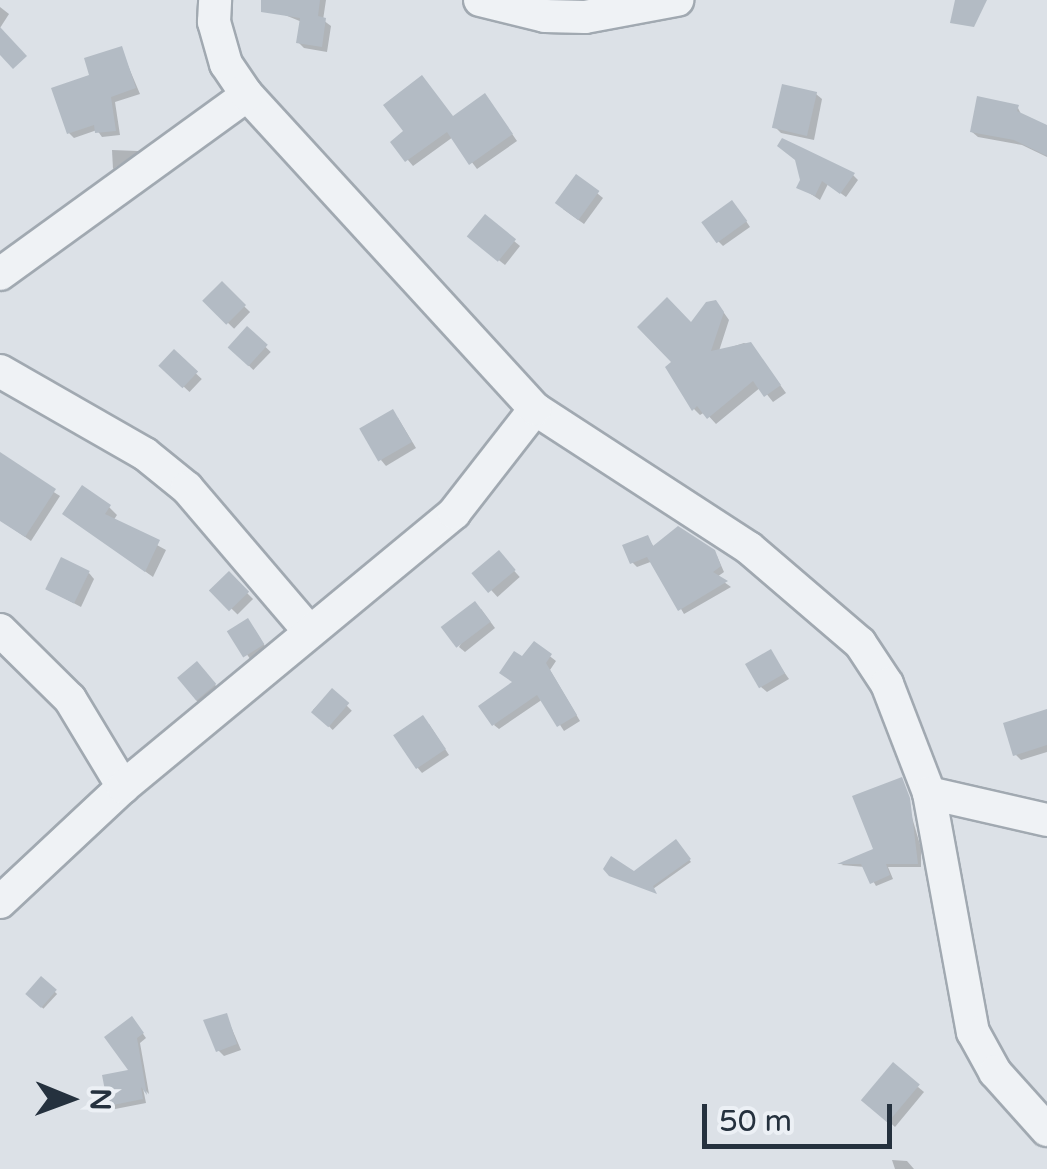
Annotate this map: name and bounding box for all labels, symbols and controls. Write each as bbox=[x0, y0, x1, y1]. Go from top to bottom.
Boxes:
north arrow bbox=[20, 1049, 120, 1149]
scale bar bbox=[707, 1084, 897, 1146]
text: N bbox=[83, 1088, 117, 1111]
text: 50 m bbox=[719, 1103, 792, 1140]

